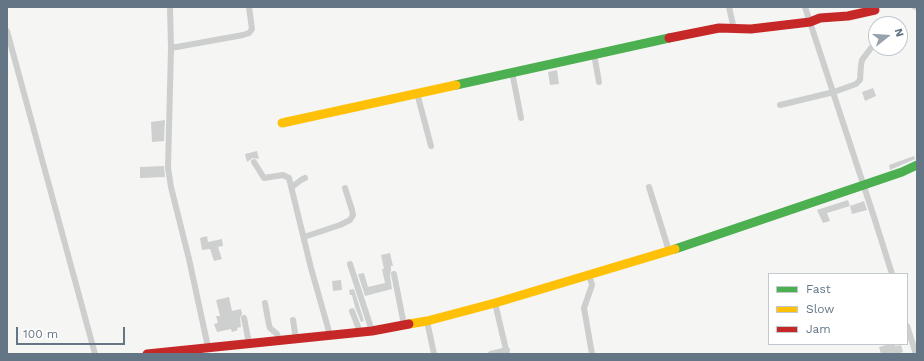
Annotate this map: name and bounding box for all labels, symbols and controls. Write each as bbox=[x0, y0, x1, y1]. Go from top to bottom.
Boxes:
north arrow bbox=[868, 16, 908, 56]
text: N bbox=[892, 27, 906, 38]
legend bbox=[768, 273, 908, 345]
text: Fast bbox=[806, 282, 831, 296]
text: Slow bbox=[806, 302, 834, 316]
scale bar bbox=[18, 319, 127, 345]
text: Jam bbox=[806, 322, 831, 336]
text: 100 m bbox=[23, 327, 58, 341]

